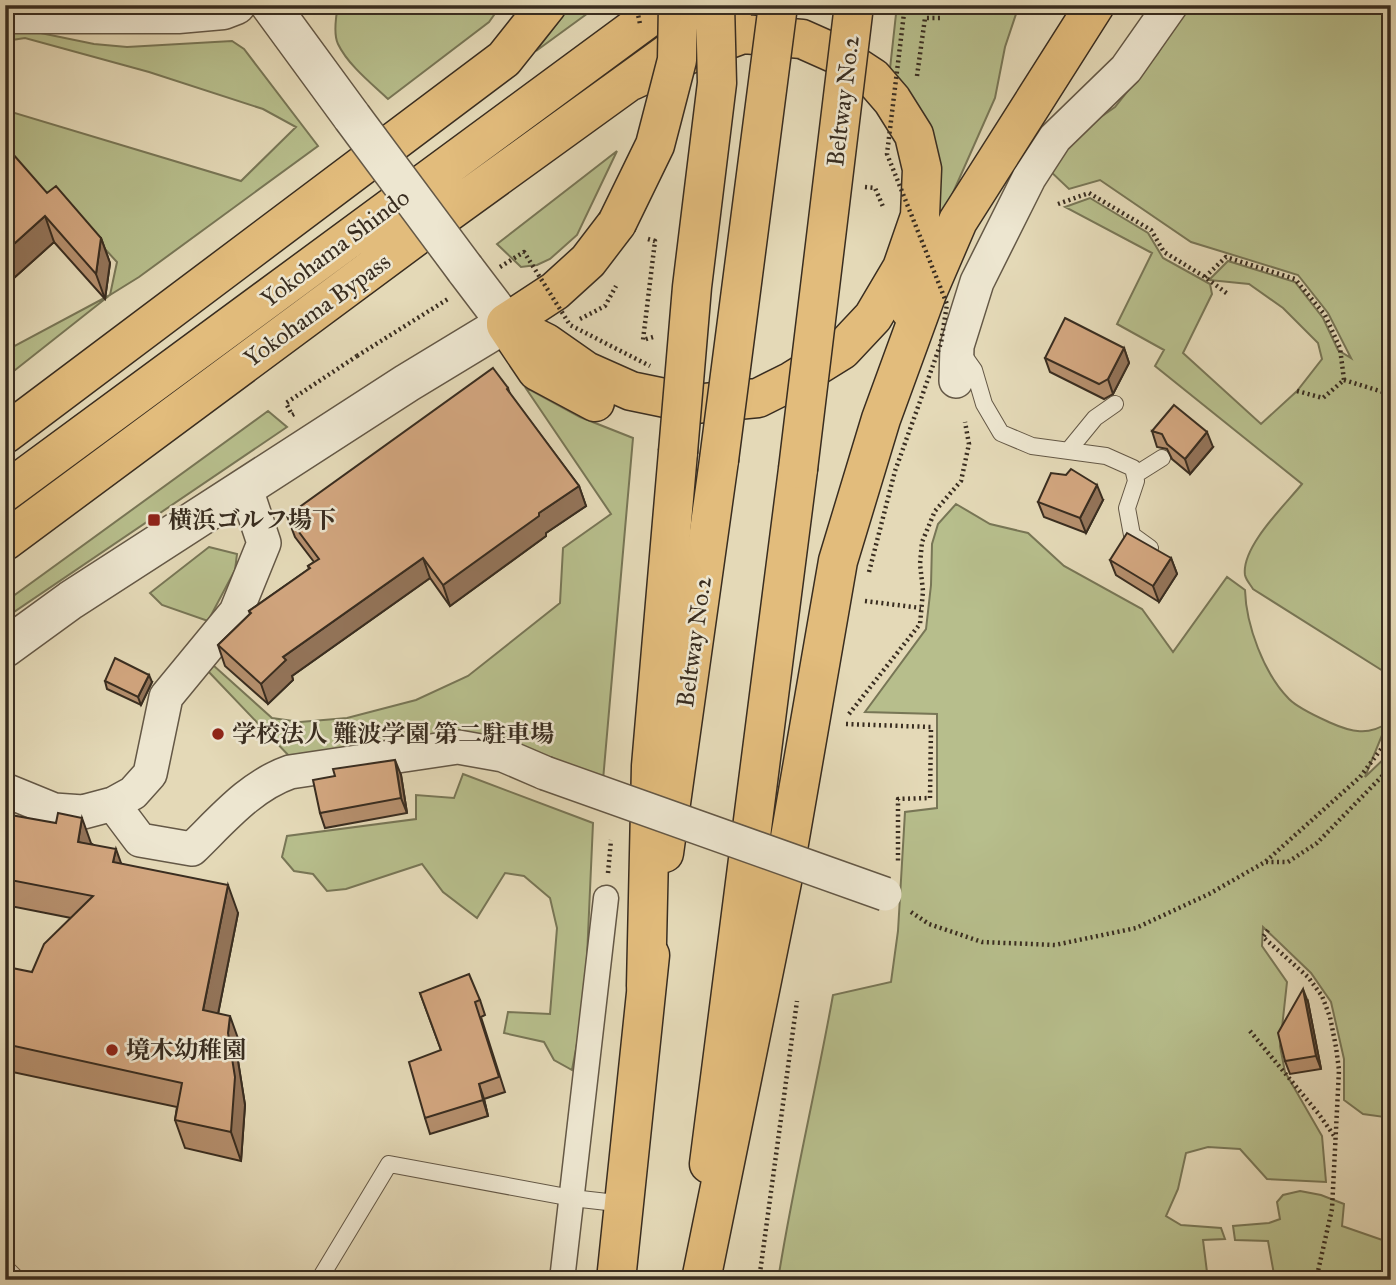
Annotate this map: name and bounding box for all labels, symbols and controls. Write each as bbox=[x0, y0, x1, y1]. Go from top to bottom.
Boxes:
street label: Beltway No.2 bbox=[820, 34, 866, 168]
street label: Yokohama Shindo bbox=[255, 182, 415, 314]
street label: Yokohama Bypass bbox=[238, 247, 396, 373]
place label: 横浜ゴルフ場下 bbox=[168, 505, 336, 535]
marker: 横浜ゴルフ場下 bbox=[146, 512, 162, 528]
street label: Beltway No.2 bbox=[670, 575, 718, 709]
place label: 学校法人 難波学園 第二駐車場 bbox=[232, 719, 554, 749]
marker: 学校法人 難波学園 第二駐車場 bbox=[210, 726, 226, 742]
place label: 境木幼稚園 bbox=[126, 1035, 246, 1065]
marker: 境木幼稚園 bbox=[104, 1042, 120, 1058]

